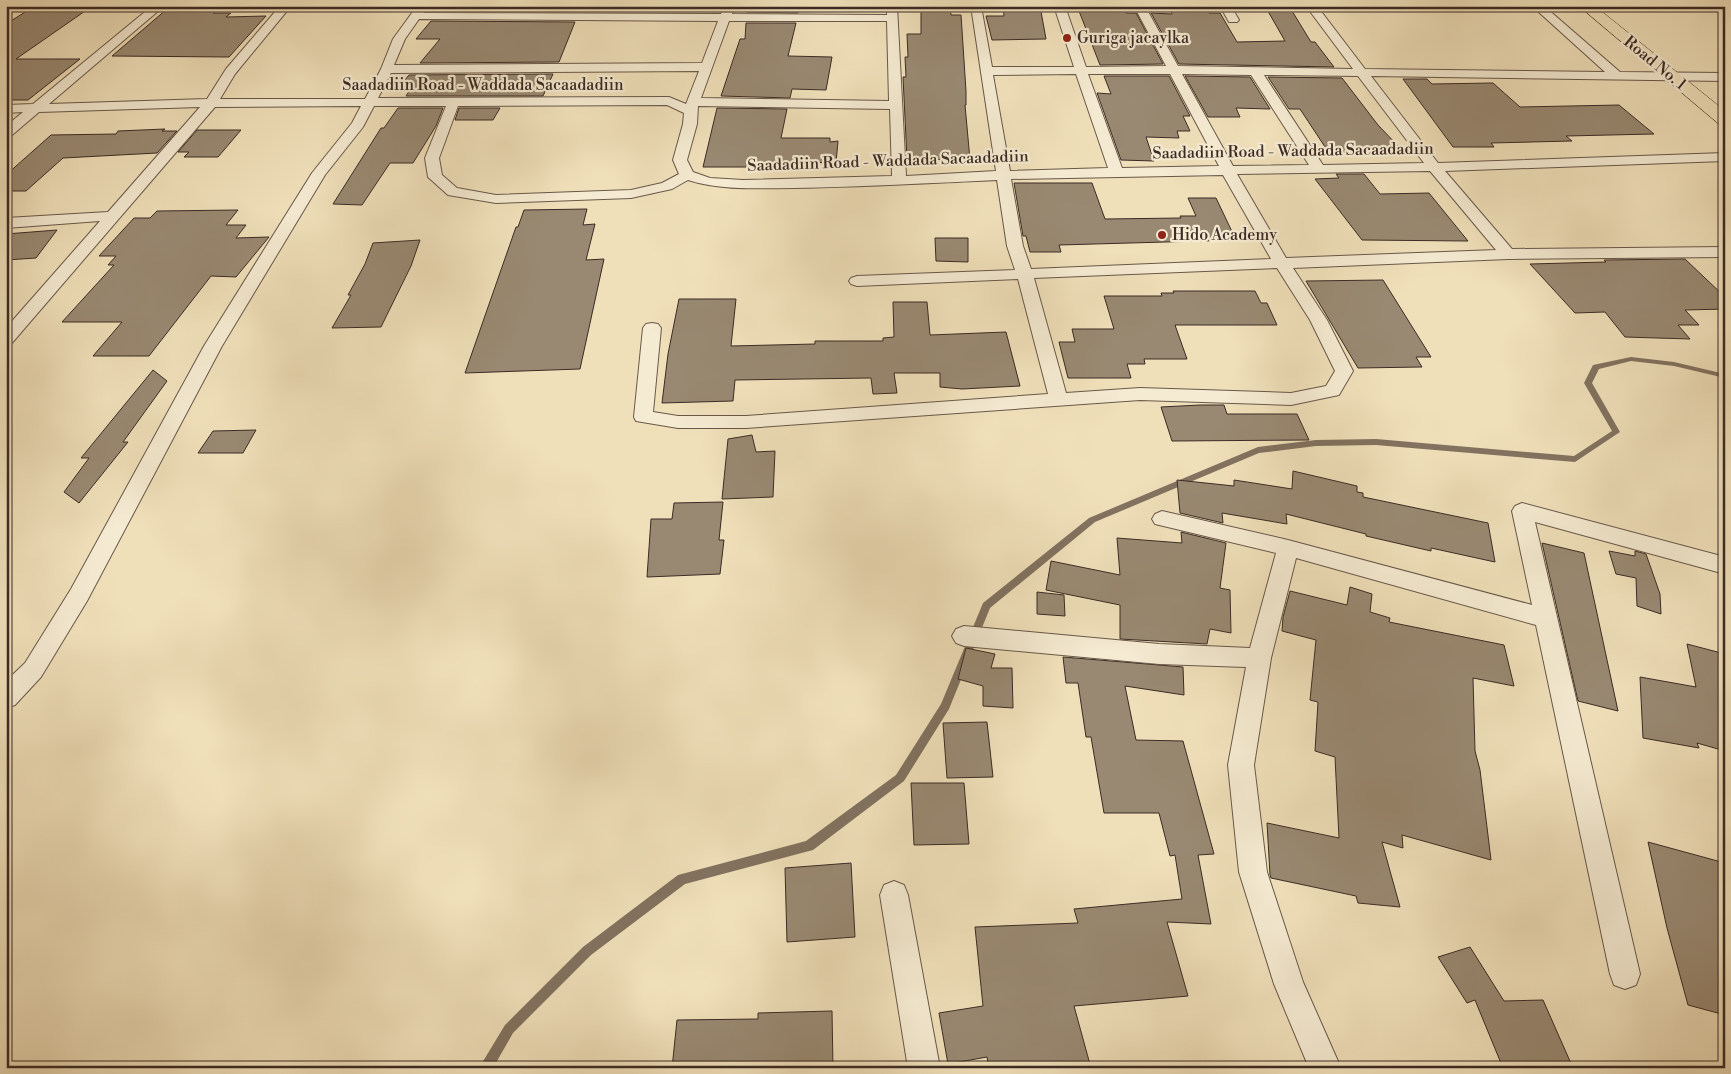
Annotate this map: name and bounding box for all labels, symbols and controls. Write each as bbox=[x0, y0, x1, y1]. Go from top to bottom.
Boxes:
place label: Guriga jacaylka bbox=[1077, 28, 1190, 48]
marker: Guriga jacaylka bbox=[1061, 32, 1073, 44]
street label: Road No. 1 bbox=[1620, 32, 1691, 94]
street label: Saadadiin Road - Waddada Sacaadadiin bbox=[342, 75, 624, 95]
street label: Saadadiin Road - Waddada Sacaadadiin bbox=[1152, 139, 1434, 163]
street label: Saadadiin Road - Waddada Sacaadadiin bbox=[747, 146, 1029, 176]
place label: Hido Academy bbox=[1172, 225, 1277, 245]
marker: Hido Academy bbox=[1156, 229, 1168, 241]

